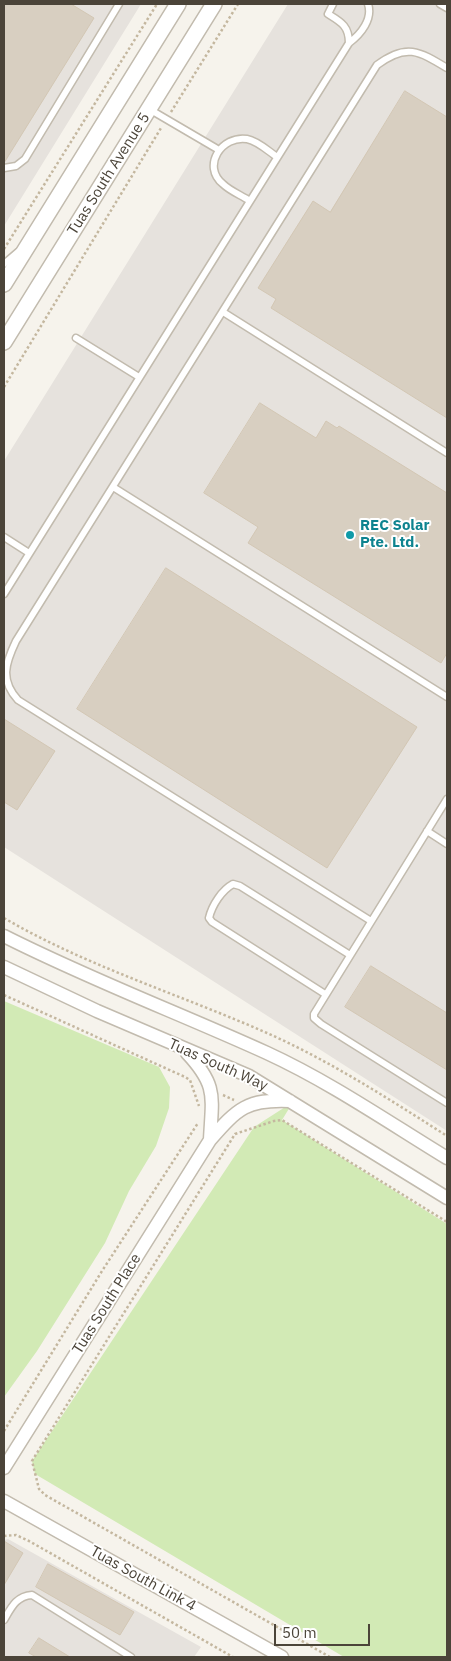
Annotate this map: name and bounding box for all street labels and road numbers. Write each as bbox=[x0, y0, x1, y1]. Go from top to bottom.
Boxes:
street label: Tuas South Avenue 5 bbox=[64, 110, 154, 238]
street label: Tuas South Way bbox=[166, 1035, 270, 1095]
street label: Tuas South Place bbox=[69, 1250, 145, 1358]
street label: Tuas South Link 4 bbox=[87, 1542, 199, 1616]

